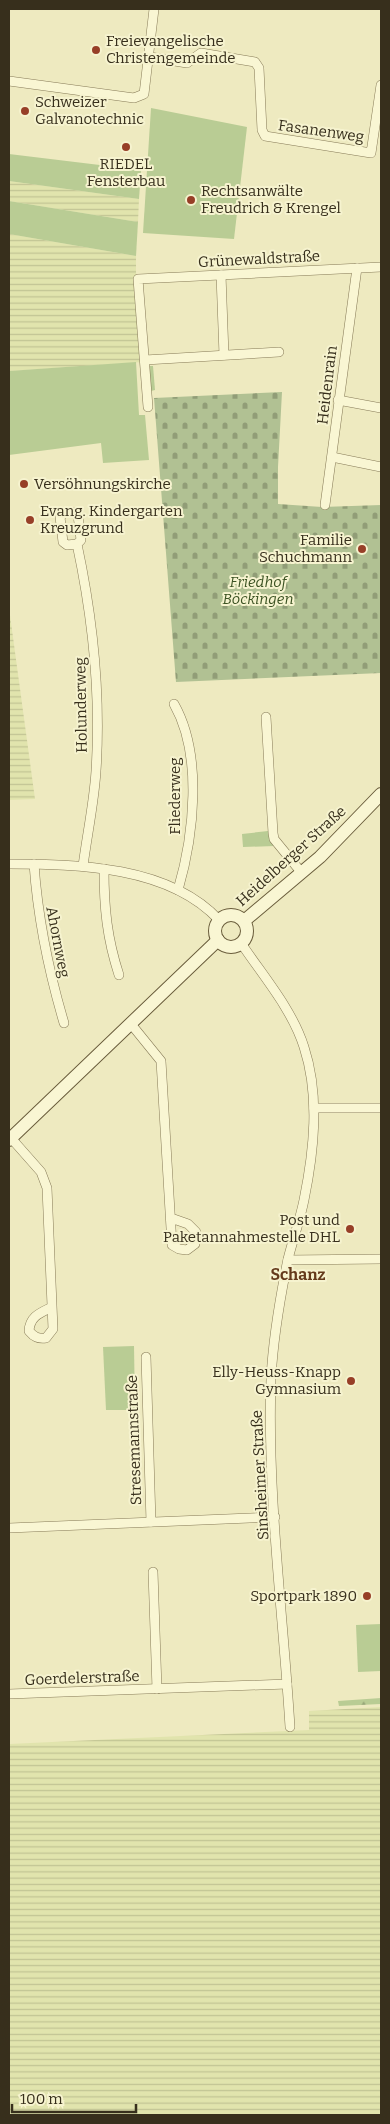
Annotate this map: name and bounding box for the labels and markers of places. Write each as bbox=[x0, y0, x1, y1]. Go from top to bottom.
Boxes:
place label: Freievangelische Christengemeinde bbox=[106, 32, 236, 67]
marker: Freievangelische Christengemeinde bbox=[90, 44, 102, 56]
place label: Schweizer Galvanotechnic bbox=[35, 93, 144, 128]
marker: Schweizer Galvanotechnic bbox=[19, 105, 31, 117]
marker: RIEDEL Fensterbau bbox=[120, 141, 132, 153]
place label: RIEDEL Fensterbau bbox=[87, 155, 165, 190]
place label: Rechtsanwälte Freudrich & Krengel bbox=[201, 182, 341, 217]
marker: Rechtsanwälte Freudrich & Krengel bbox=[185, 194, 197, 206]
place label: Versöhnungskirche bbox=[34, 475, 171, 493]
marker: Versöhnungskirche bbox=[18, 478, 30, 490]
place label: Evang. Kindergarten Kreuzgrund bbox=[40, 502, 183, 537]
marker: Evang. Kindergarten Kreuzgrund bbox=[24, 514, 36, 526]
place label: Familie Schuchmann bbox=[259, 531, 353, 566]
marker: Familie Schuchmann bbox=[356, 543, 368, 555]
place label: Post und Paketannahmestelle DHL bbox=[163, 1211, 340, 1246]
marker: Post und Paketannahmestelle DHL bbox=[344, 1223, 356, 1235]
place label: Elly-Heuss-Knapp Gymnasium bbox=[212, 1363, 342, 1398]
marker: Elly-Heuss-Knapp Gymnasium bbox=[345, 1375, 357, 1387]
place label: Sportpark 1890 bbox=[250, 1587, 357, 1605]
marker: Sportpark 1890 bbox=[361, 1590, 373, 1602]

